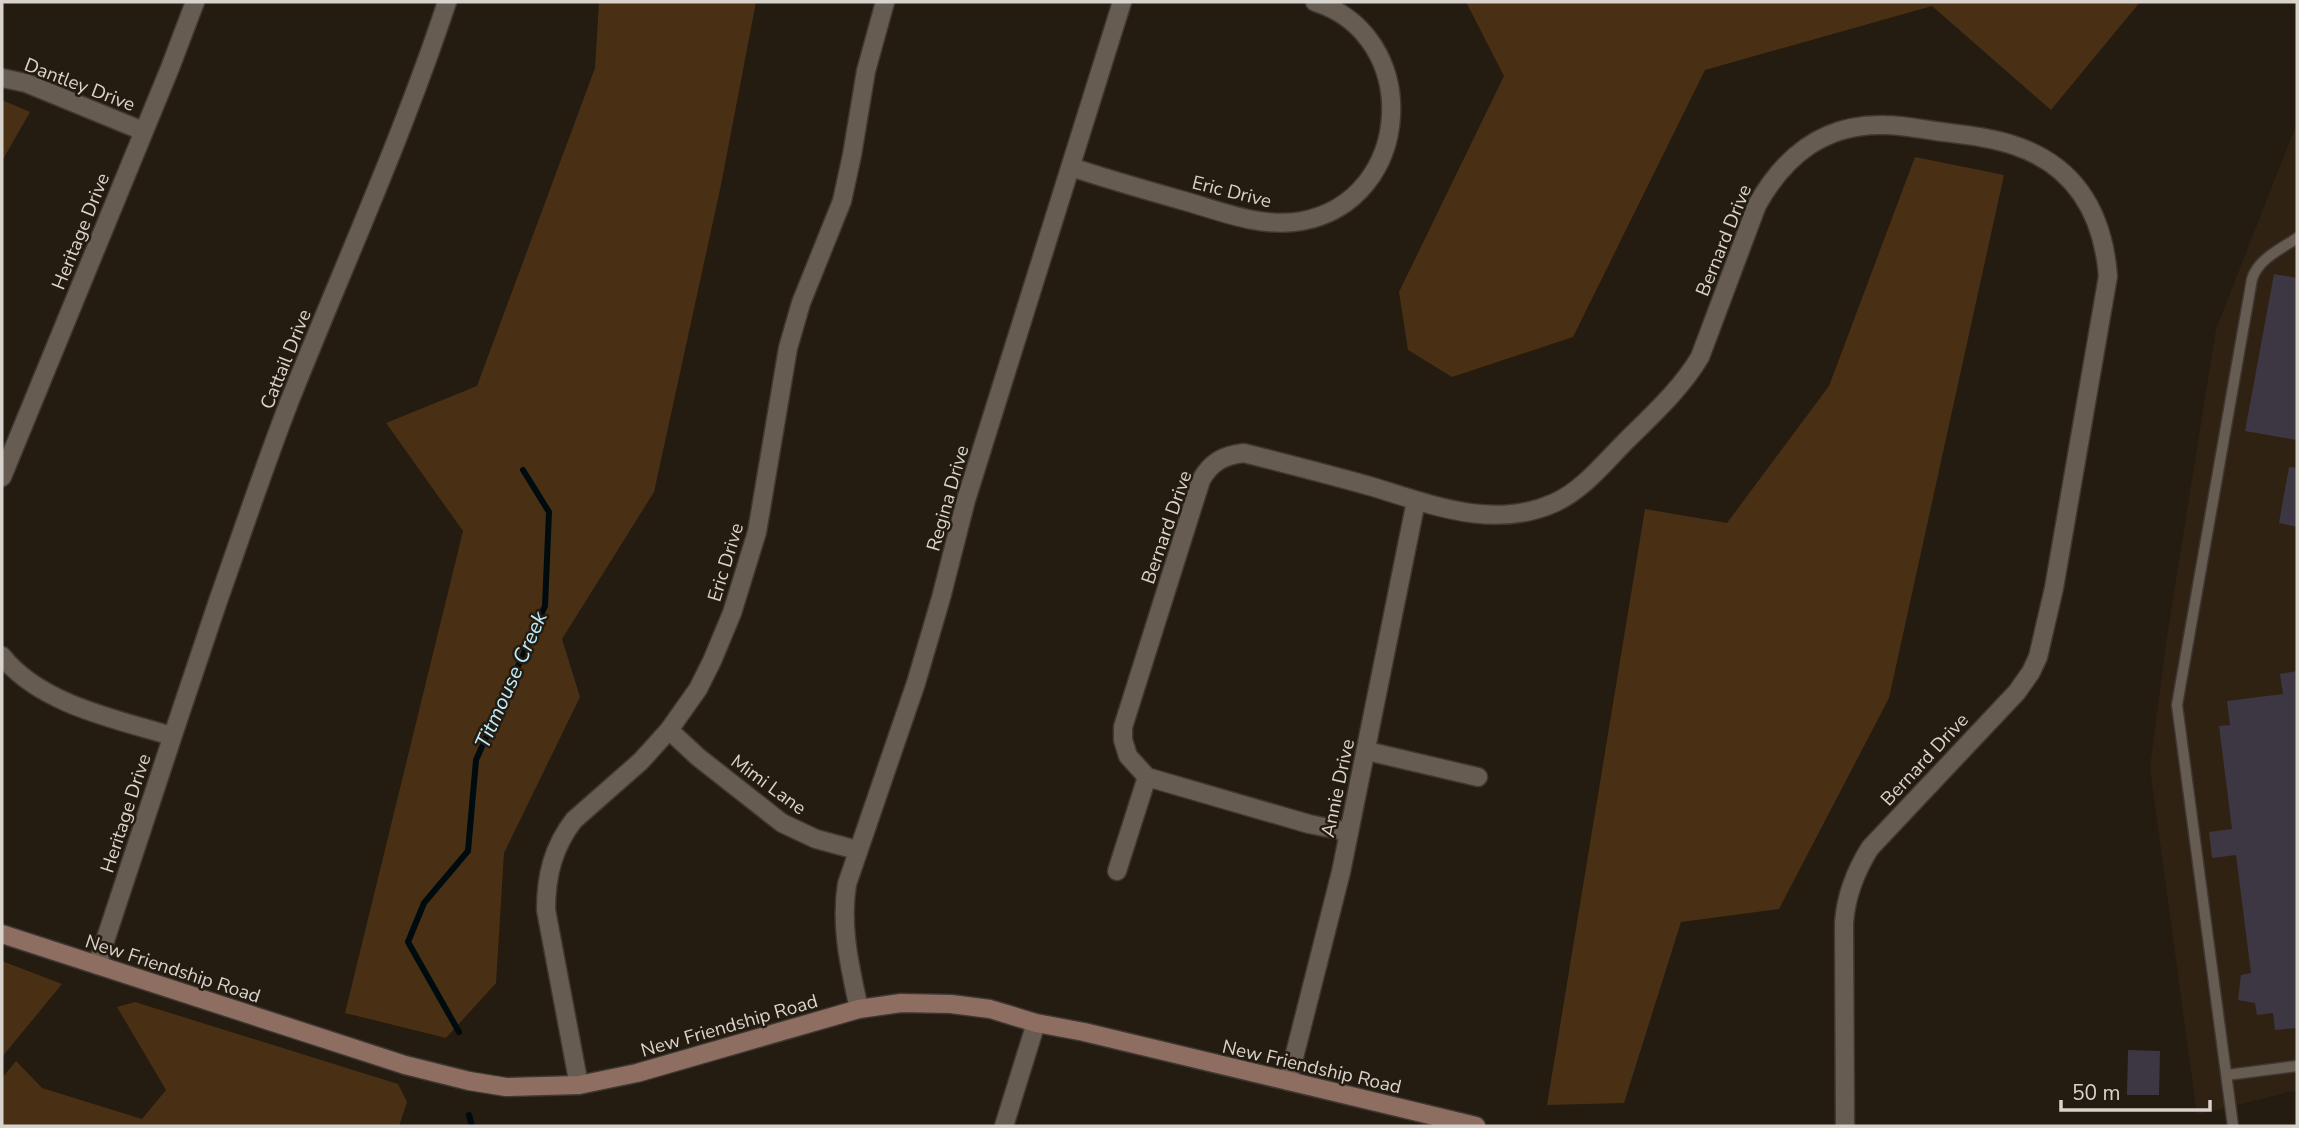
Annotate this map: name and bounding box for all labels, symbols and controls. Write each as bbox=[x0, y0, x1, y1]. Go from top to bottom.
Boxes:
street label: Dantley Drive bbox=[20, 52, 139, 118]
street label: Heritage Drive bbox=[46, 169, 116, 294]
street label: Eric Drive bbox=[1189, 170, 1274, 214]
street label: Bernard Drive bbox=[1690, 181, 1758, 300]
street label: Cattail Drive bbox=[254, 306, 318, 413]
street label: Regina Drive bbox=[920, 442, 975, 554]
street label: Bernard Drive bbox=[1135, 467, 1198, 587]
street label: Eric Drive bbox=[702, 520, 750, 605]
water label: Titmouse Creek bbox=[468, 607, 554, 753]
street label: Bernard Drive bbox=[1875, 708, 1975, 812]
street label: Annie Drive bbox=[1315, 737, 1361, 840]
street label: Mimi Lane bbox=[725, 749, 811, 821]
street label: Heritage Drive bbox=[94, 750, 157, 876]
street label: New Friendship Road bbox=[82, 928, 264, 1010]
street label: New Friendship Road bbox=[638, 988, 821, 1064]
street label: New Friendship Road bbox=[1220, 1034, 1404, 1100]
scale bar bbox=[2061, 1068, 2210, 1112]
text: 50 m bbox=[2072, 1079, 2121, 1107]

